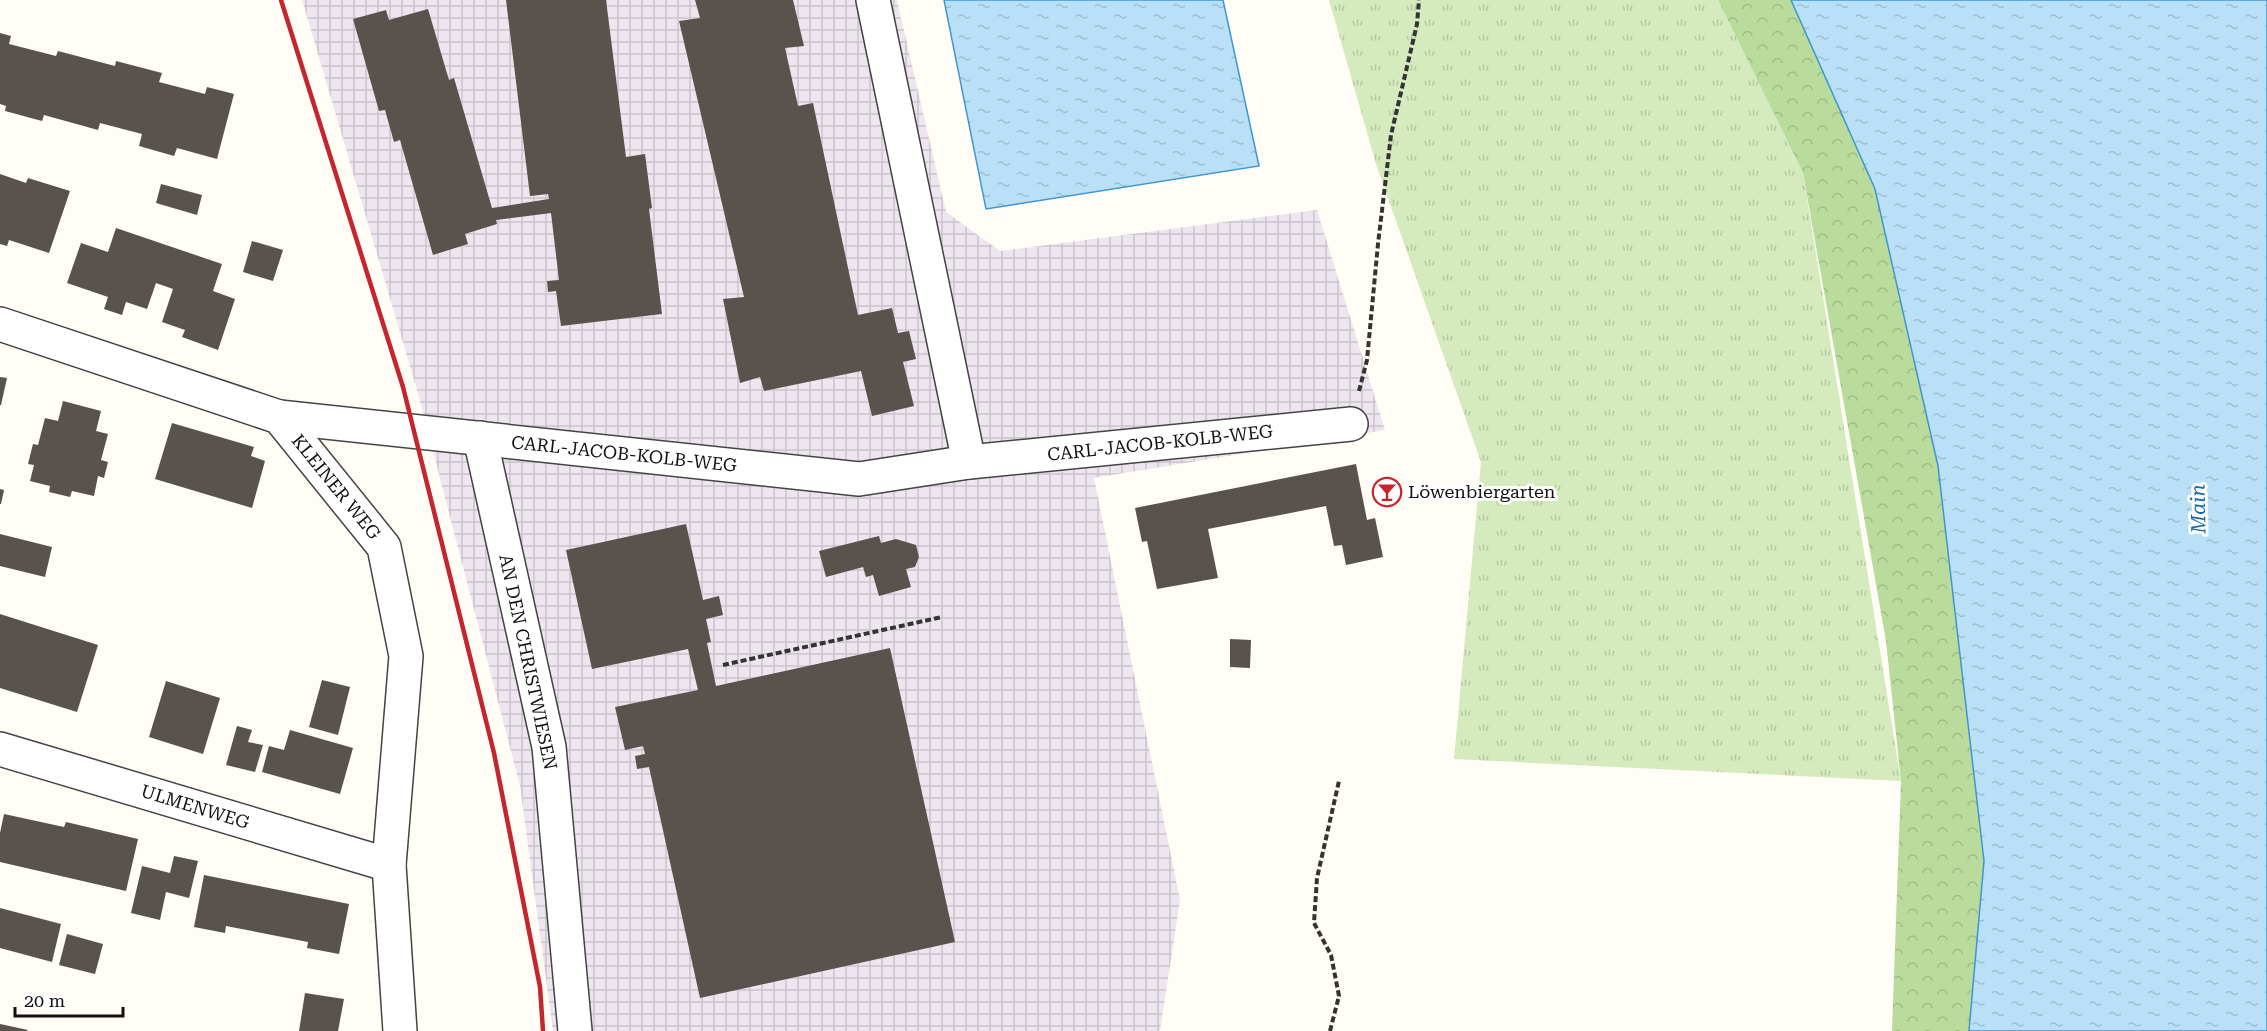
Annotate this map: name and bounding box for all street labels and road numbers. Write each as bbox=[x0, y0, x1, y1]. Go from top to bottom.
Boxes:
street label: CARL-JACOB-KOLB-WEG bbox=[1046, 420, 1274, 465]
street label: KLEINER WEG bbox=[288, 430, 385, 543]
street label: CARL-JACOB-KOLB-WEG bbox=[510, 431, 738, 476]
street label: AN DEN CHRISTWIESEN bbox=[495, 552, 562, 772]
street label: ULMENWEG bbox=[138, 780, 252, 833]

